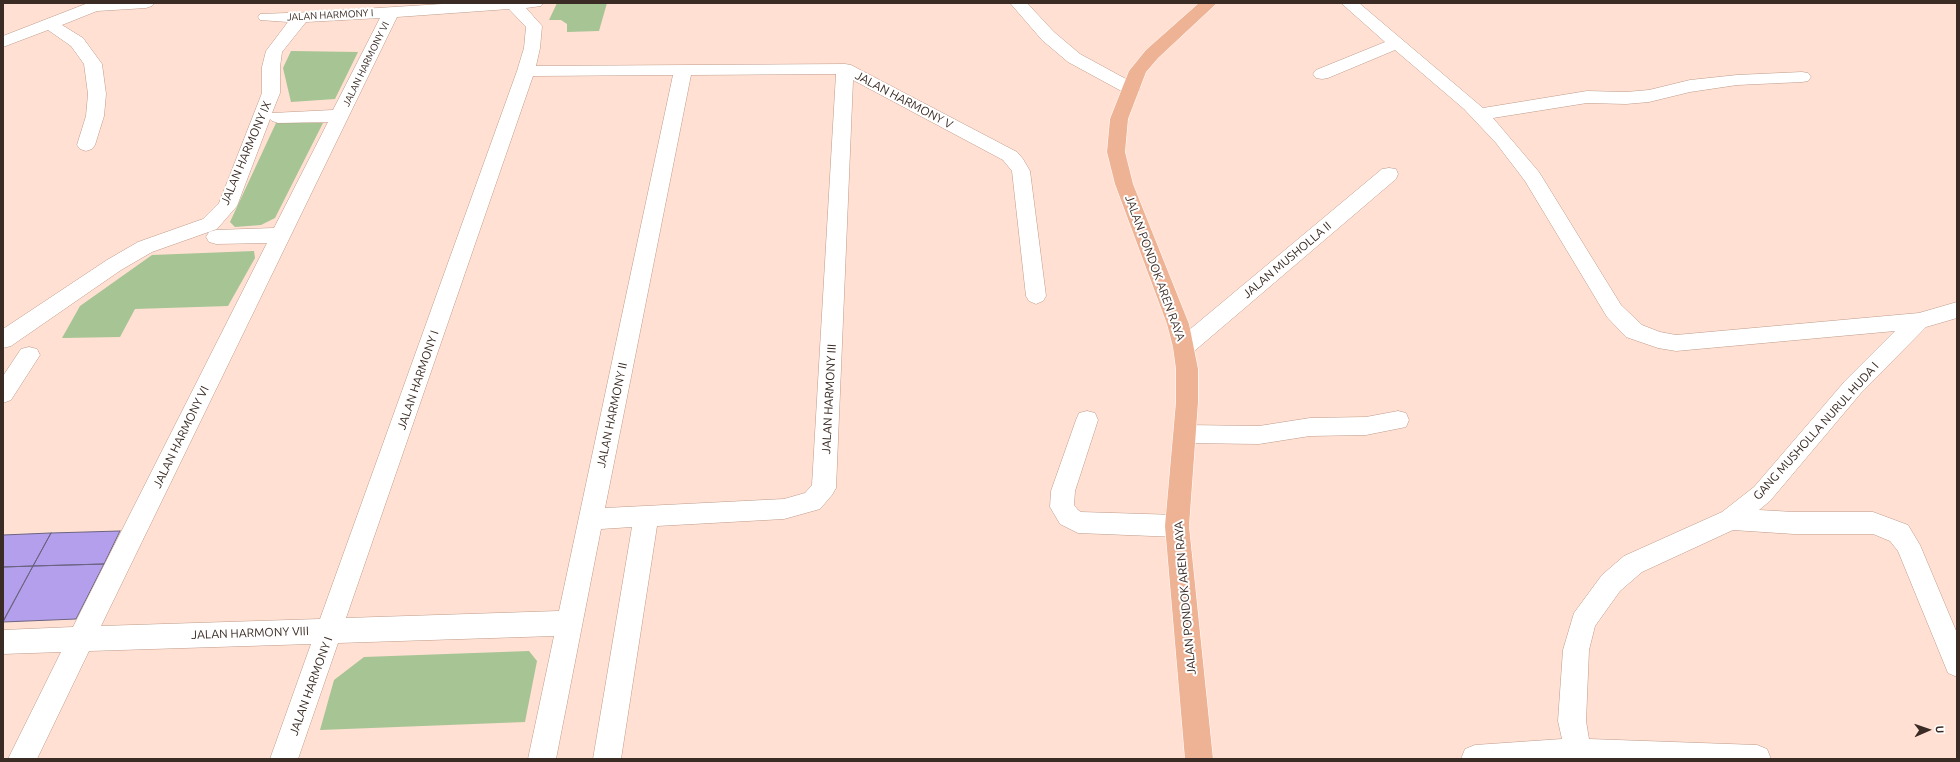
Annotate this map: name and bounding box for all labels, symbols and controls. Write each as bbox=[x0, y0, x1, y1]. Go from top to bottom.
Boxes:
street label: JALAN HARMONY I bbox=[286, 7, 374, 23]
street label: JALAN HARMONY VI bbox=[340, 20, 392, 108]
street label: JALAN HARMONY V bbox=[853, 68, 955, 132]
street label: JALAN HARMONY IX bbox=[218, 99, 274, 207]
street label: JALAN PONDOK AREN RAYA bbox=[1122, 193, 1188, 343]
street label: JALAN MUSHOLLA II bbox=[1240, 219, 1334, 301]
street label: JALAN HARMONY I bbox=[394, 329, 442, 431]
street label: JALAN HARMONY III bbox=[819, 344, 839, 454]
street label: GANG MUSHOLLA NURUL HUDA I bbox=[1750, 359, 1882, 503]
street label: JALAN HARMONY II bbox=[594, 361, 630, 469]
street label: JALAN HARMONY VI bbox=[150, 384, 212, 490]
street label: JALAN PONDOK AREN RAYA bbox=[1171, 521, 1199, 675]
street label: JALAN HARMONY VIII bbox=[191, 624, 309, 642]
street label: JALAN HARMONY I bbox=[286, 635, 336, 737]
north arrow bbox=[1908, 710, 1948, 750]
text: U bbox=[1934, 726, 1946, 734]

